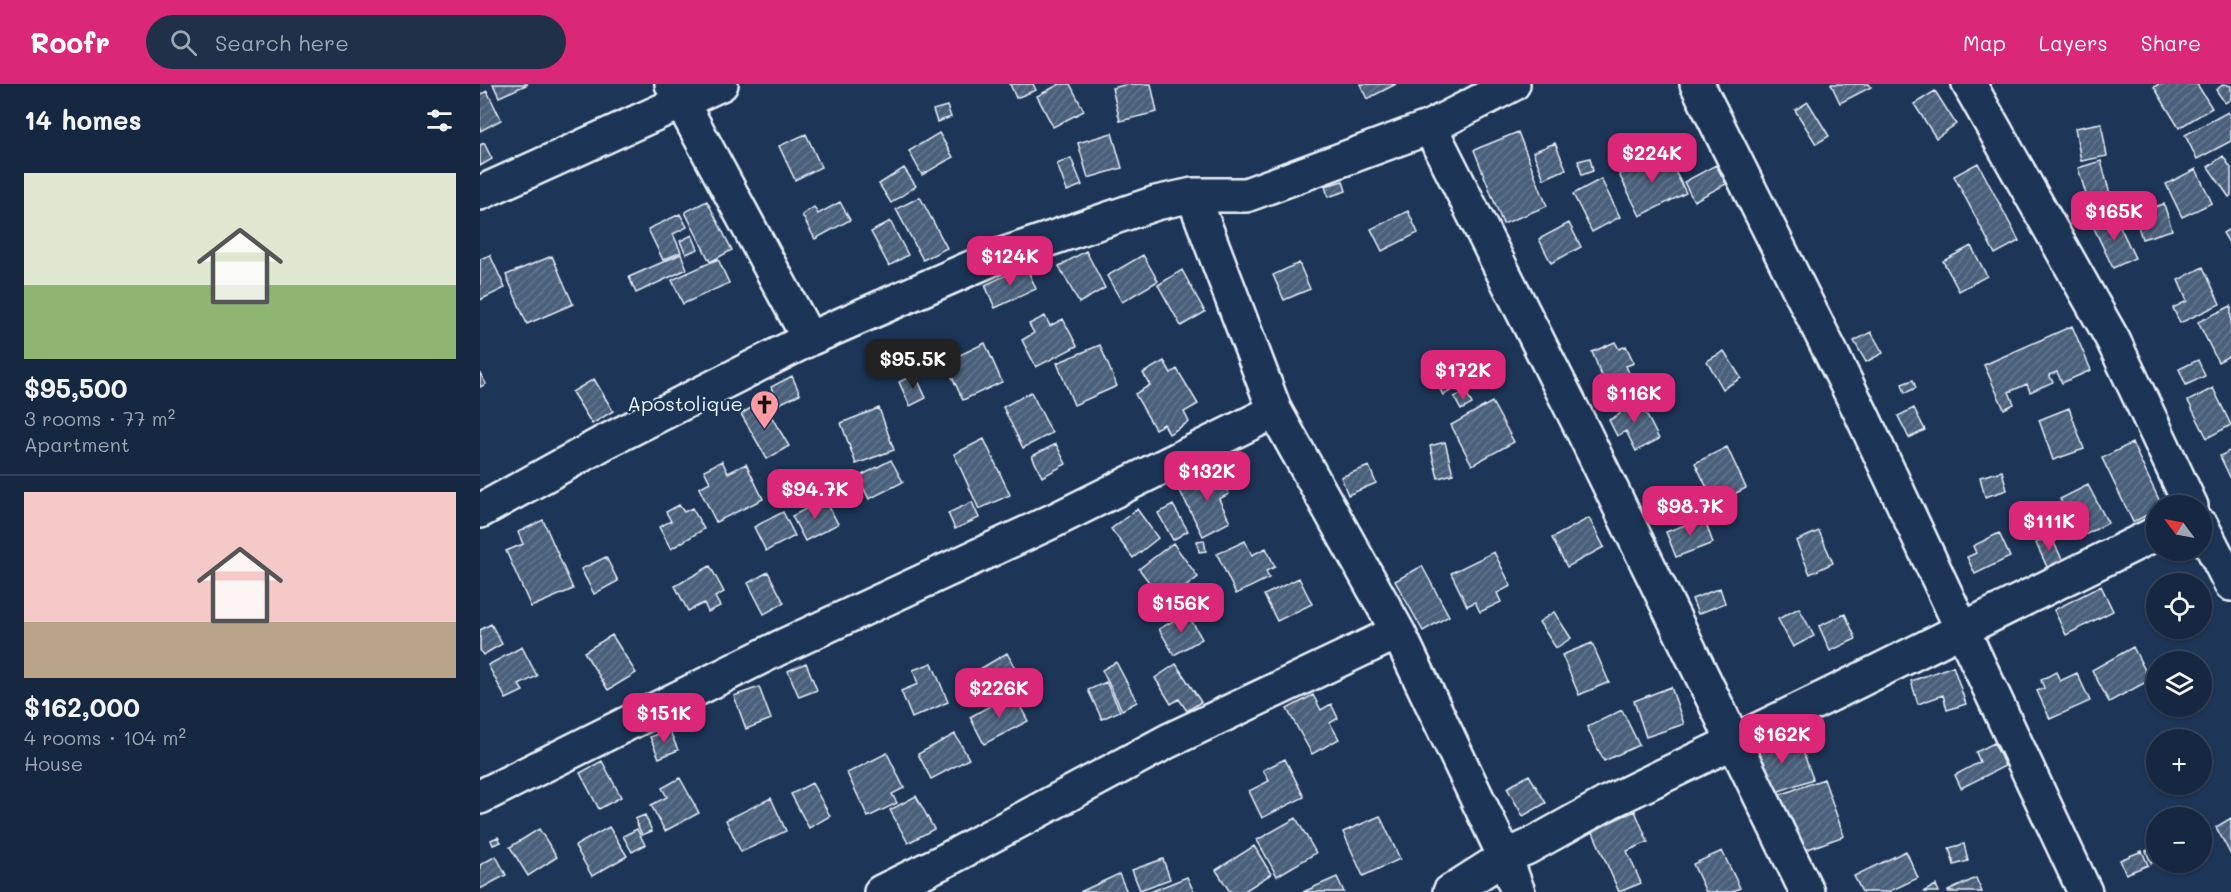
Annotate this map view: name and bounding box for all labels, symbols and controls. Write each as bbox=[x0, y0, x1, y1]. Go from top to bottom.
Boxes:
search box bbox=[146, 15, 566, 69]
text: Roofr bbox=[30, 24, 110, 60]
icon: search bbox=[167, 26, 200, 59]
text: Search here bbox=[215, 28, 349, 57]
text: Map bbox=[1963, 29, 2006, 56]
text: Layers bbox=[2039, 29, 2108, 56]
text: Share bbox=[2141, 29, 2201, 56]
text: 14 homes bbox=[24, 103, 142, 137]
icon: filters bbox=[423, 104, 456, 137]
pin: $224K bbox=[1610, 133, 1694, 184]
text: $224K bbox=[1622, 139, 1682, 165]
pin: $165K bbox=[2072, 191, 2156, 242]
text: $165K bbox=[2085, 197, 2143, 223]
icon: home bbox=[186, 212, 294, 320]
pin: $124K bbox=[968, 236, 1052, 287]
text: $124K bbox=[981, 242, 1039, 268]
pin: $95.5K bbox=[864, 339, 962, 390]
text: $95.5K bbox=[879, 345, 947, 371]
pin: $172K bbox=[1421, 350, 1505, 401]
text: $172K bbox=[1435, 356, 1491, 382]
text: $95,500 bbox=[24, 371, 127, 405]
pin: $116K bbox=[1592, 373, 1676, 424]
text: $116K bbox=[1606, 379, 1662, 405]
church icon: Apostolique bbox=[748, 388, 780, 430]
place label: Apostolique bbox=[627, 390, 743, 416]
text: 3 rooms · 77 m² bbox=[24, 405, 175, 431]
text: Apartment bbox=[24, 431, 130, 457]
pin: $132K bbox=[1165, 451, 1249, 502]
text: $132K bbox=[1178, 457, 1236, 483]
pin: $94.7K bbox=[766, 469, 864, 520]
text: $94.7K bbox=[781, 475, 849, 501]
pin: $98.7K bbox=[1641, 486, 1739, 537]
text: $98.7K bbox=[1656, 492, 1724, 518]
north arrow bbox=[2146, 495, 2212, 561]
map controls bbox=[2146, 495, 2212, 873]
pin: $111K bbox=[2007, 501, 2091, 552]
text: $111K bbox=[2023, 507, 2075, 533]
icon: home bbox=[186, 531, 294, 639]
button: locate bbox=[2146, 573, 2212, 639]
pin: $156K bbox=[1139, 583, 1223, 634]
text: $156K bbox=[1152, 589, 1210, 615]
button: layers bbox=[2146, 651, 2212, 717]
pin: $226K bbox=[957, 668, 1041, 719]
text: $226K bbox=[969, 674, 1029, 700]
text: $162,000 bbox=[24, 690, 140, 724]
pin: $151K bbox=[622, 693, 706, 744]
text: $151K bbox=[637, 699, 691, 725]
pin: $162K bbox=[1740, 714, 1824, 765]
text: $162K bbox=[1753, 720, 1811, 746]
text: 4 rooms · 104 m² bbox=[24, 724, 186, 750]
button: + bbox=[2146, 729, 2212, 795]
text: House bbox=[24, 750, 83, 776]
button: − bbox=[2146, 807, 2212, 873]

